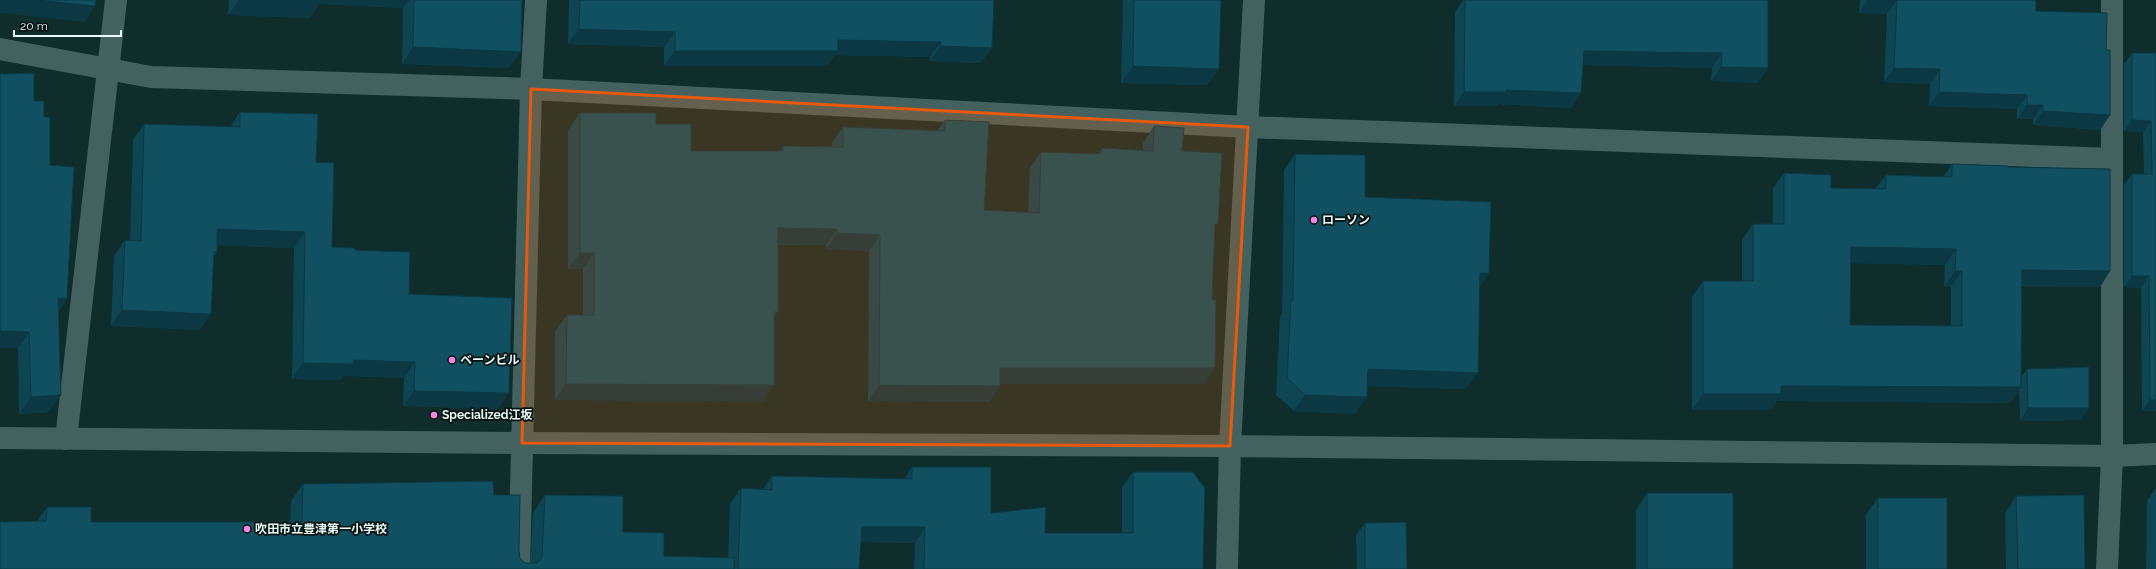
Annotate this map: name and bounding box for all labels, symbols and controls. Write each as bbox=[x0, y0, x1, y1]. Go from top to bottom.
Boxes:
scale bar bbox=[14, 12, 121, 38]
text: 20 m bbox=[20, 19, 48, 33]
place label: ローソン bbox=[1322, 213, 1370, 227]
marker: ローソン bbox=[1309, 215, 1319, 225]
place label: ベーンビル bbox=[460, 353, 519, 367]
marker: ベーンビル bbox=[447, 355, 457, 365]
place label: Specialized江坂 bbox=[442, 408, 532, 422]
marker: Specialized江坂 bbox=[429, 410, 439, 420]
place label: 吹田市立豊津第一小学校 bbox=[255, 522, 387, 536]
marker: 吹田市立豊津第一小学校 bbox=[242, 524, 252, 534]

